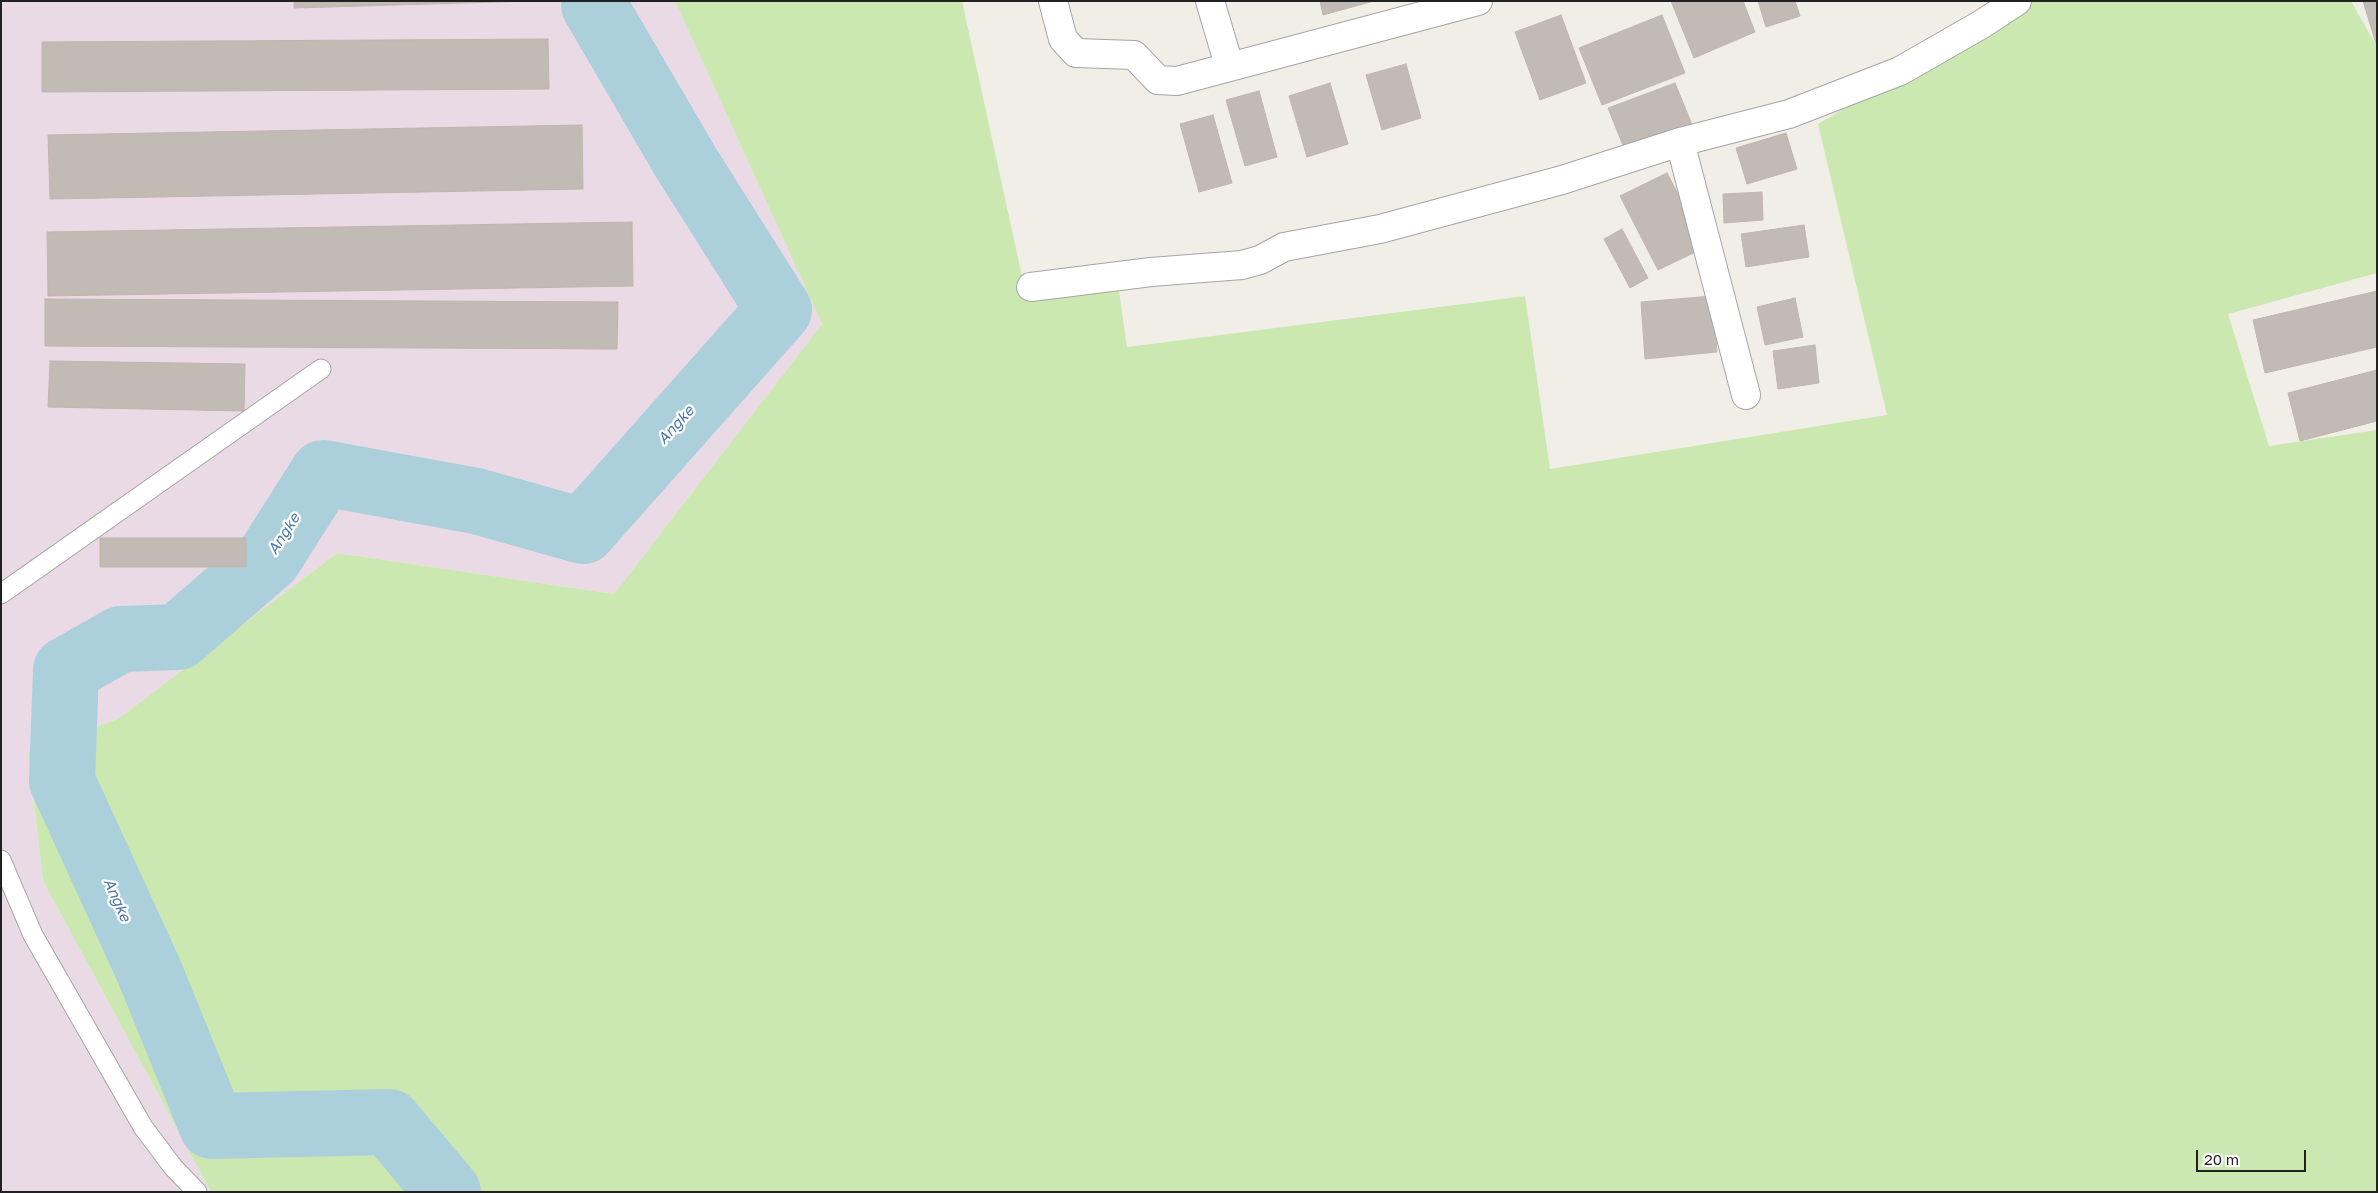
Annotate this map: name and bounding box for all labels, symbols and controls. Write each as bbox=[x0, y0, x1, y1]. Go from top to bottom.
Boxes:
water label: Angke bbox=[654, 402, 698, 448]
water label: Angke bbox=[264, 510, 304, 558]
water label: Angke bbox=[100, 876, 134, 924]
scale bar bbox=[2198, 1140, 2308, 1172]
text: 20 m bbox=[2204, 1150, 2239, 1168]

